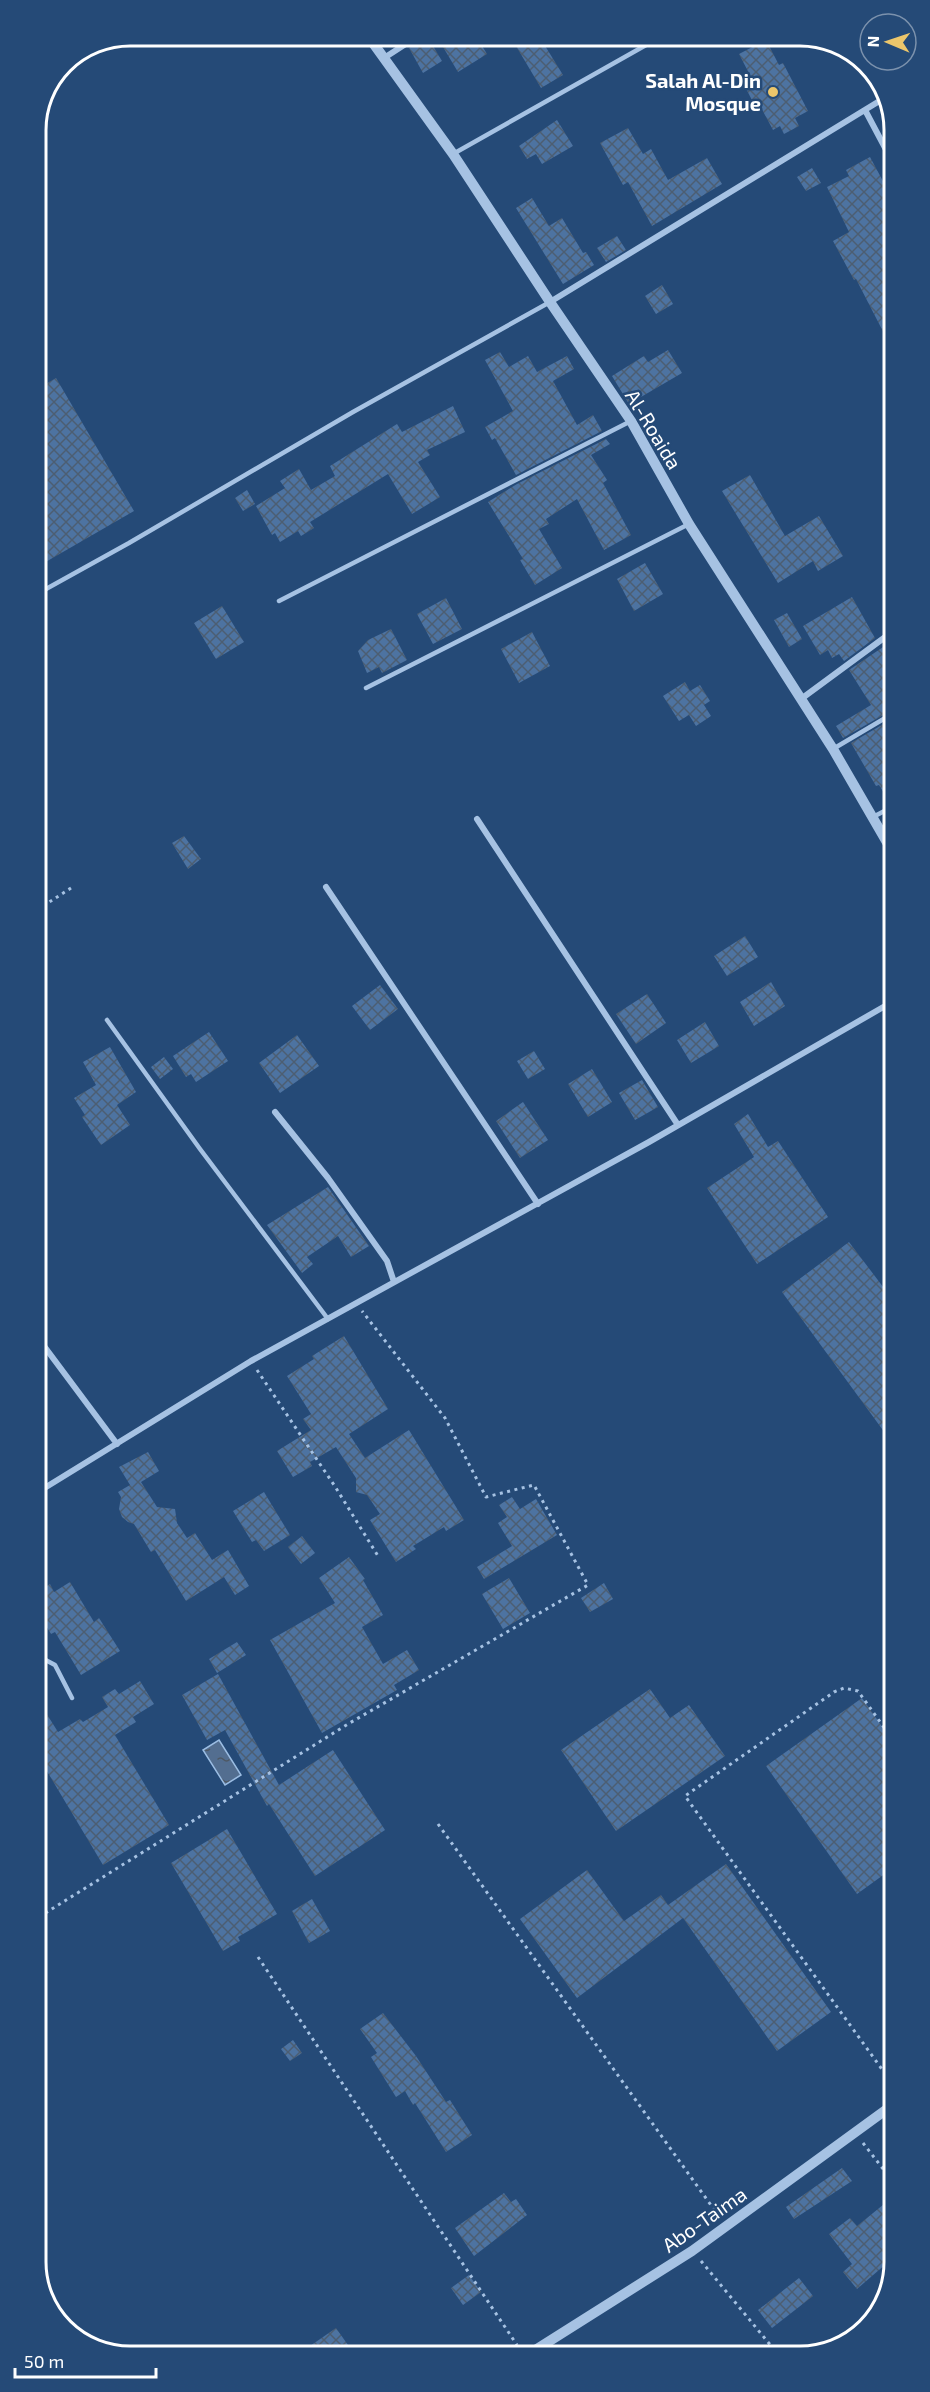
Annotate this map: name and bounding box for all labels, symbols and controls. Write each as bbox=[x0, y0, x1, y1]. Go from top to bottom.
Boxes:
north arrow bbox=[858, 12, 918, 72]
text: N bbox=[863, 35, 882, 48]
place label: Salah Al-Din Mosque bbox=[645, 68, 761, 115]
marker: Salah Al-Din Mosque bbox=[766, 85, 780, 99]
street label: Al-Roaida bbox=[621, 385, 687, 473]
street label: Abo-Taima bbox=[657, 2181, 751, 2257]
scale bar bbox=[15, 2341, 156, 2379]
text: 50 m bbox=[24, 2350, 64, 2372]

